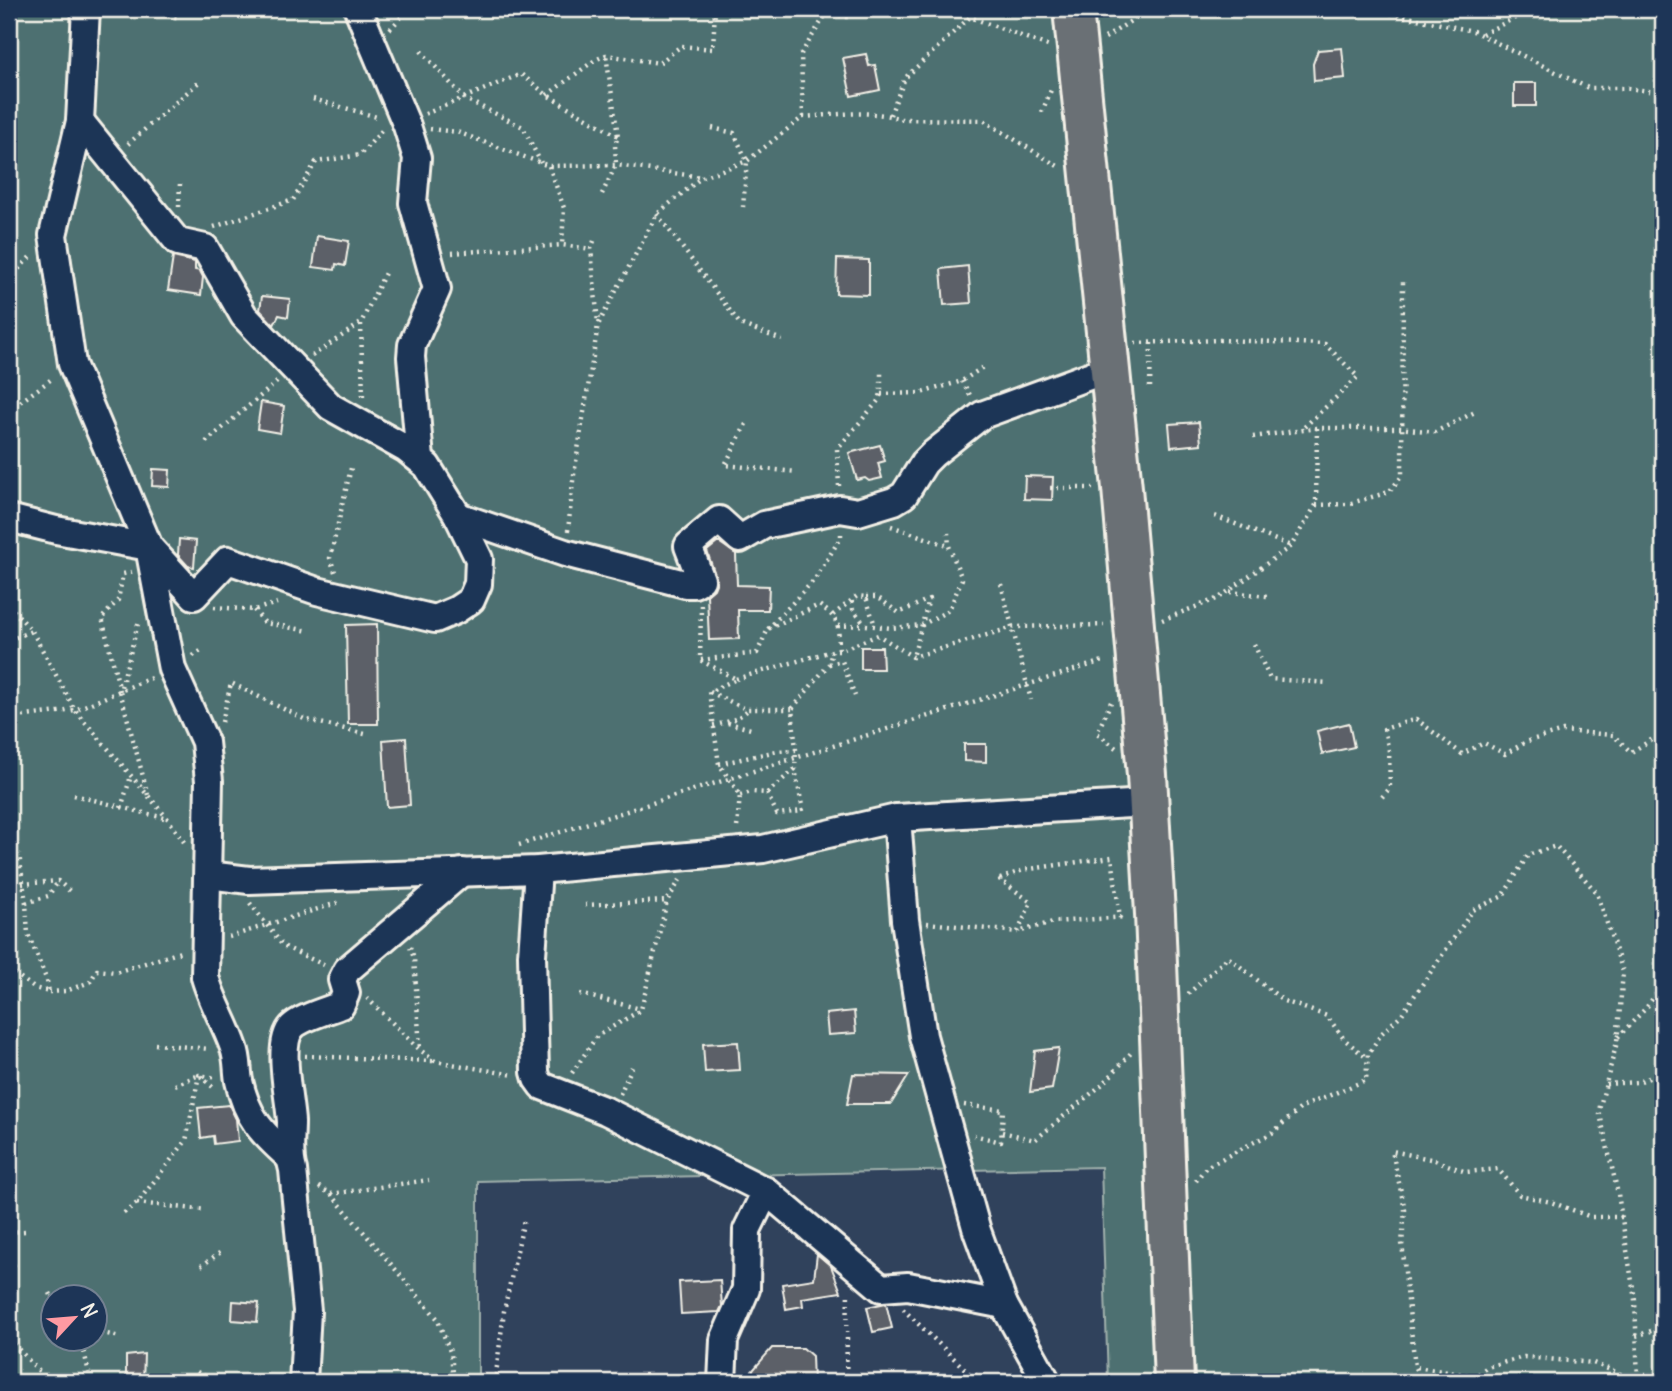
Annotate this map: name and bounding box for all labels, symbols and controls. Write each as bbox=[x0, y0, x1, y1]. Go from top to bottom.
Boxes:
north arrow bbox=[38, 1282, 108, 1352]
text: N bbox=[76, 1299, 103, 1322]

